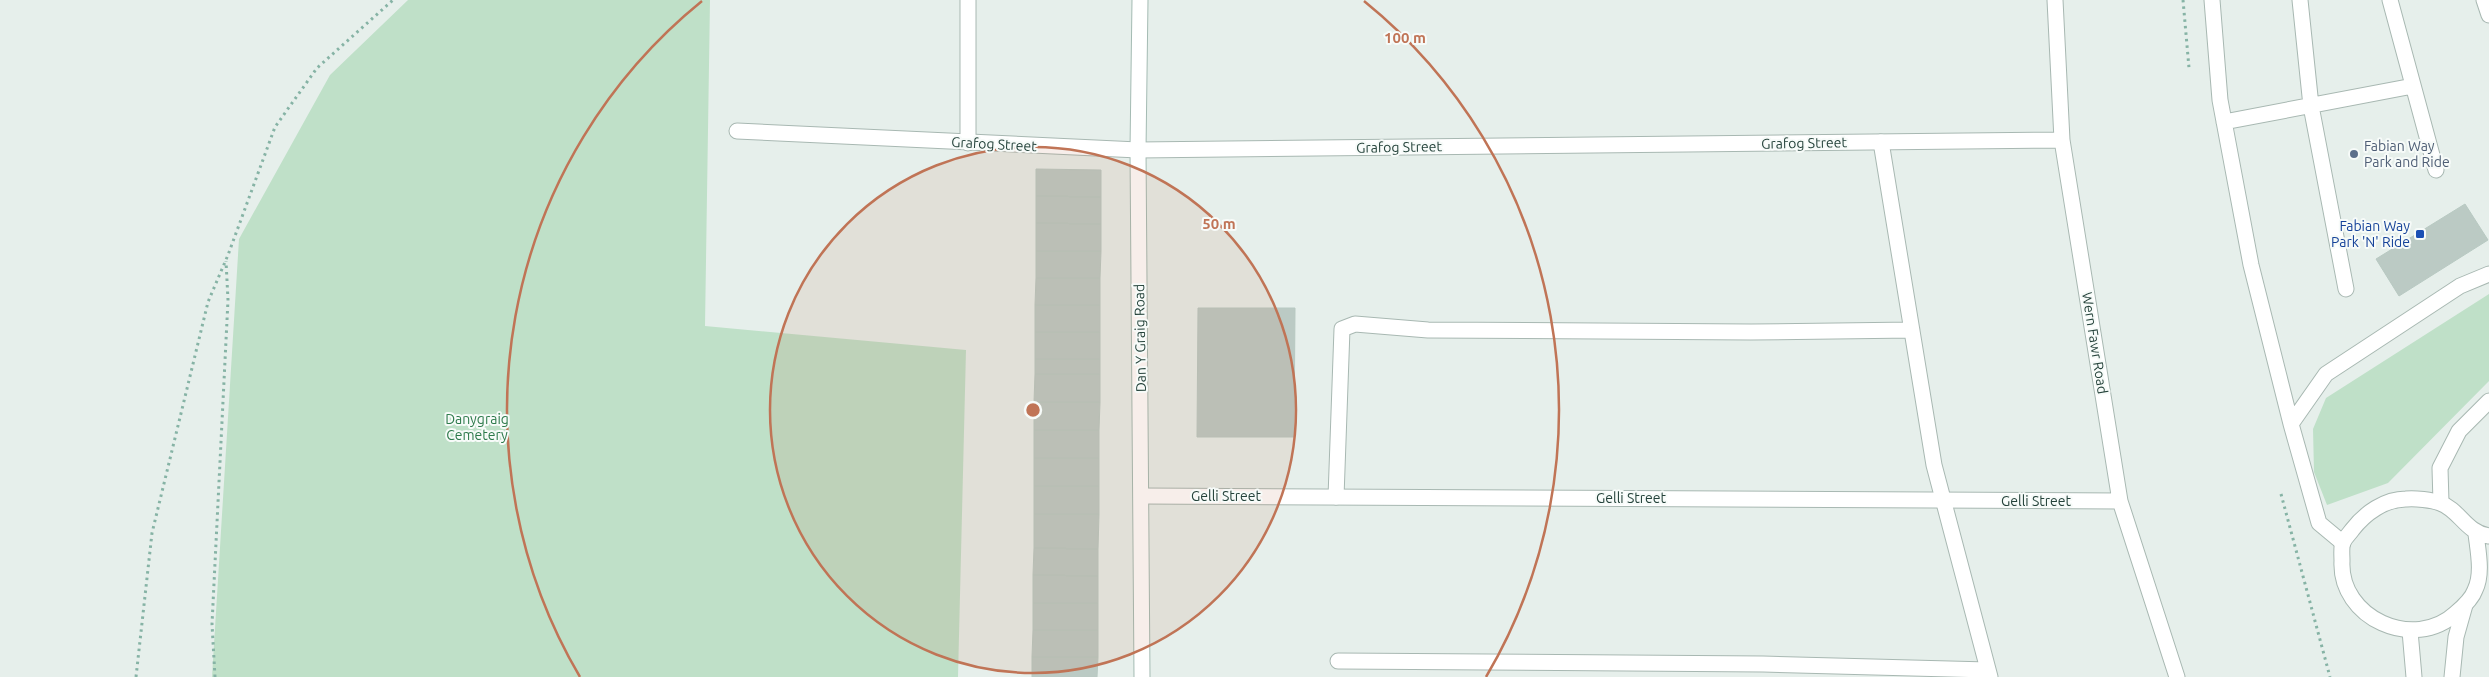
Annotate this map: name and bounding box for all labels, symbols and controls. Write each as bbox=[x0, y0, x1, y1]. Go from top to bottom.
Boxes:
text: 100 m bbox=[1384, 29, 1426, 46]
street label: Grafog Street bbox=[951, 134, 1038, 154]
street label: Grafog Street bbox=[1761, 134, 1847, 152]
street label: Grafog Street bbox=[1356, 138, 1442, 156]
place label: Fabian Way Park and Ride bbox=[2364, 138, 2450, 170]
marker: Fabian Way Park and Ride bbox=[2348, 148, 2360, 160]
text: 50 m bbox=[1202, 215, 1236, 232]
place label: Fabian Way Park 'N' Ride bbox=[2331, 218, 2410, 250]
marker: Fabian Way Park 'N' Ride bbox=[2414, 228, 2426, 240]
street label: Dan Y Graig Road bbox=[1131, 284, 1149, 392]
street label: Wern Fawr Road bbox=[2079, 291, 2111, 395]
centre of rings bbox=[1024, 401, 1042, 419]
park label: Danygraig Cemetery bbox=[445, 411, 509, 443]
street label: Gelli Street bbox=[1191, 488, 1262, 504]
street label: Gelli Street bbox=[1596, 490, 1667, 506]
street label: Gelli Street bbox=[2001, 493, 2072, 509]

